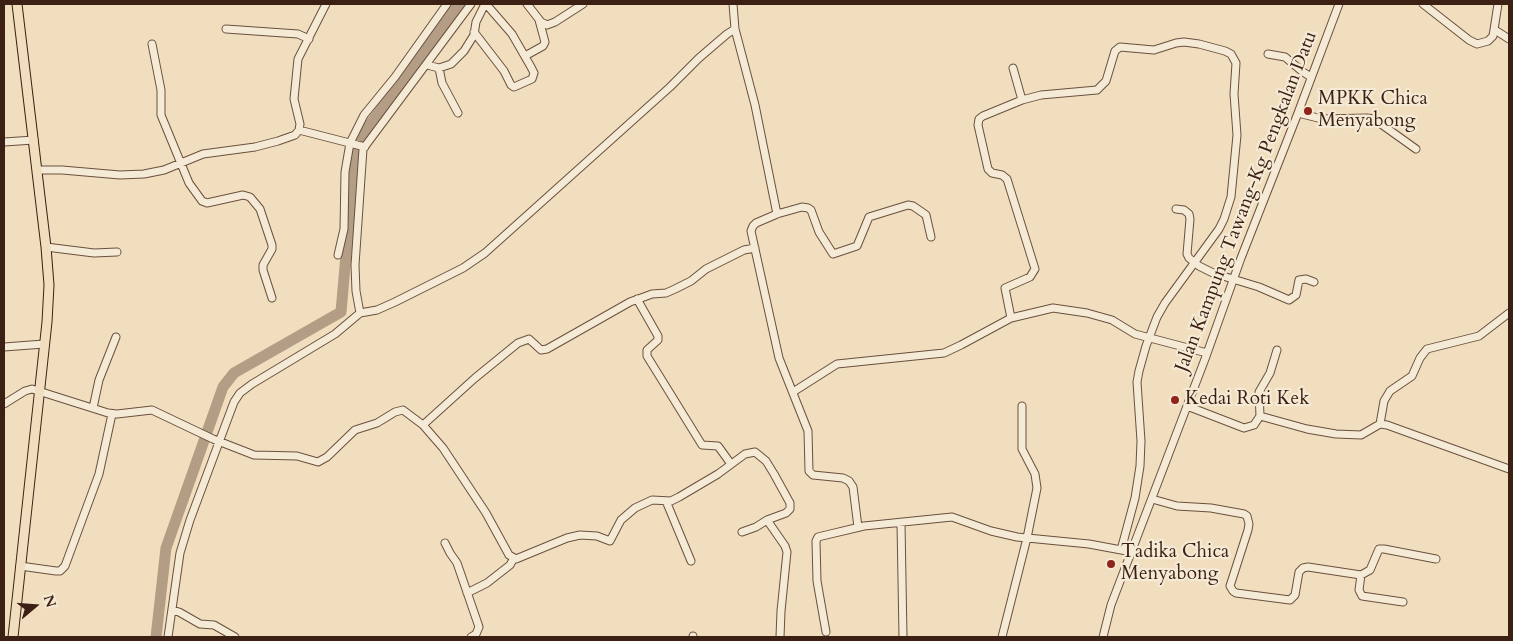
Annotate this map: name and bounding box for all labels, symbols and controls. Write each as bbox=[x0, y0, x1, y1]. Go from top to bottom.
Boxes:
street label: Jalan Kampung Tawang-Kg Pengkalan Datu bbox=[1171, 28, 1323, 376]
place label: MPKK Chica Menyabong bbox=[1318, 89, 1428, 133]
marker: MPKK Chica Menyabong bbox=[1302, 105, 1314, 117]
place label: Kedai Roti Kek bbox=[1185, 389, 1309, 411]
marker: Kedai Roti Kek bbox=[1169, 394, 1181, 406]
place label: Tadika Chica Menyabong bbox=[1121, 542, 1229, 586]
marker: Tadika Chica Menyabong bbox=[1105, 558, 1117, 570]
north arrow bbox=[10, 581, 60, 631]
text: N bbox=[39, 592, 61, 610]

